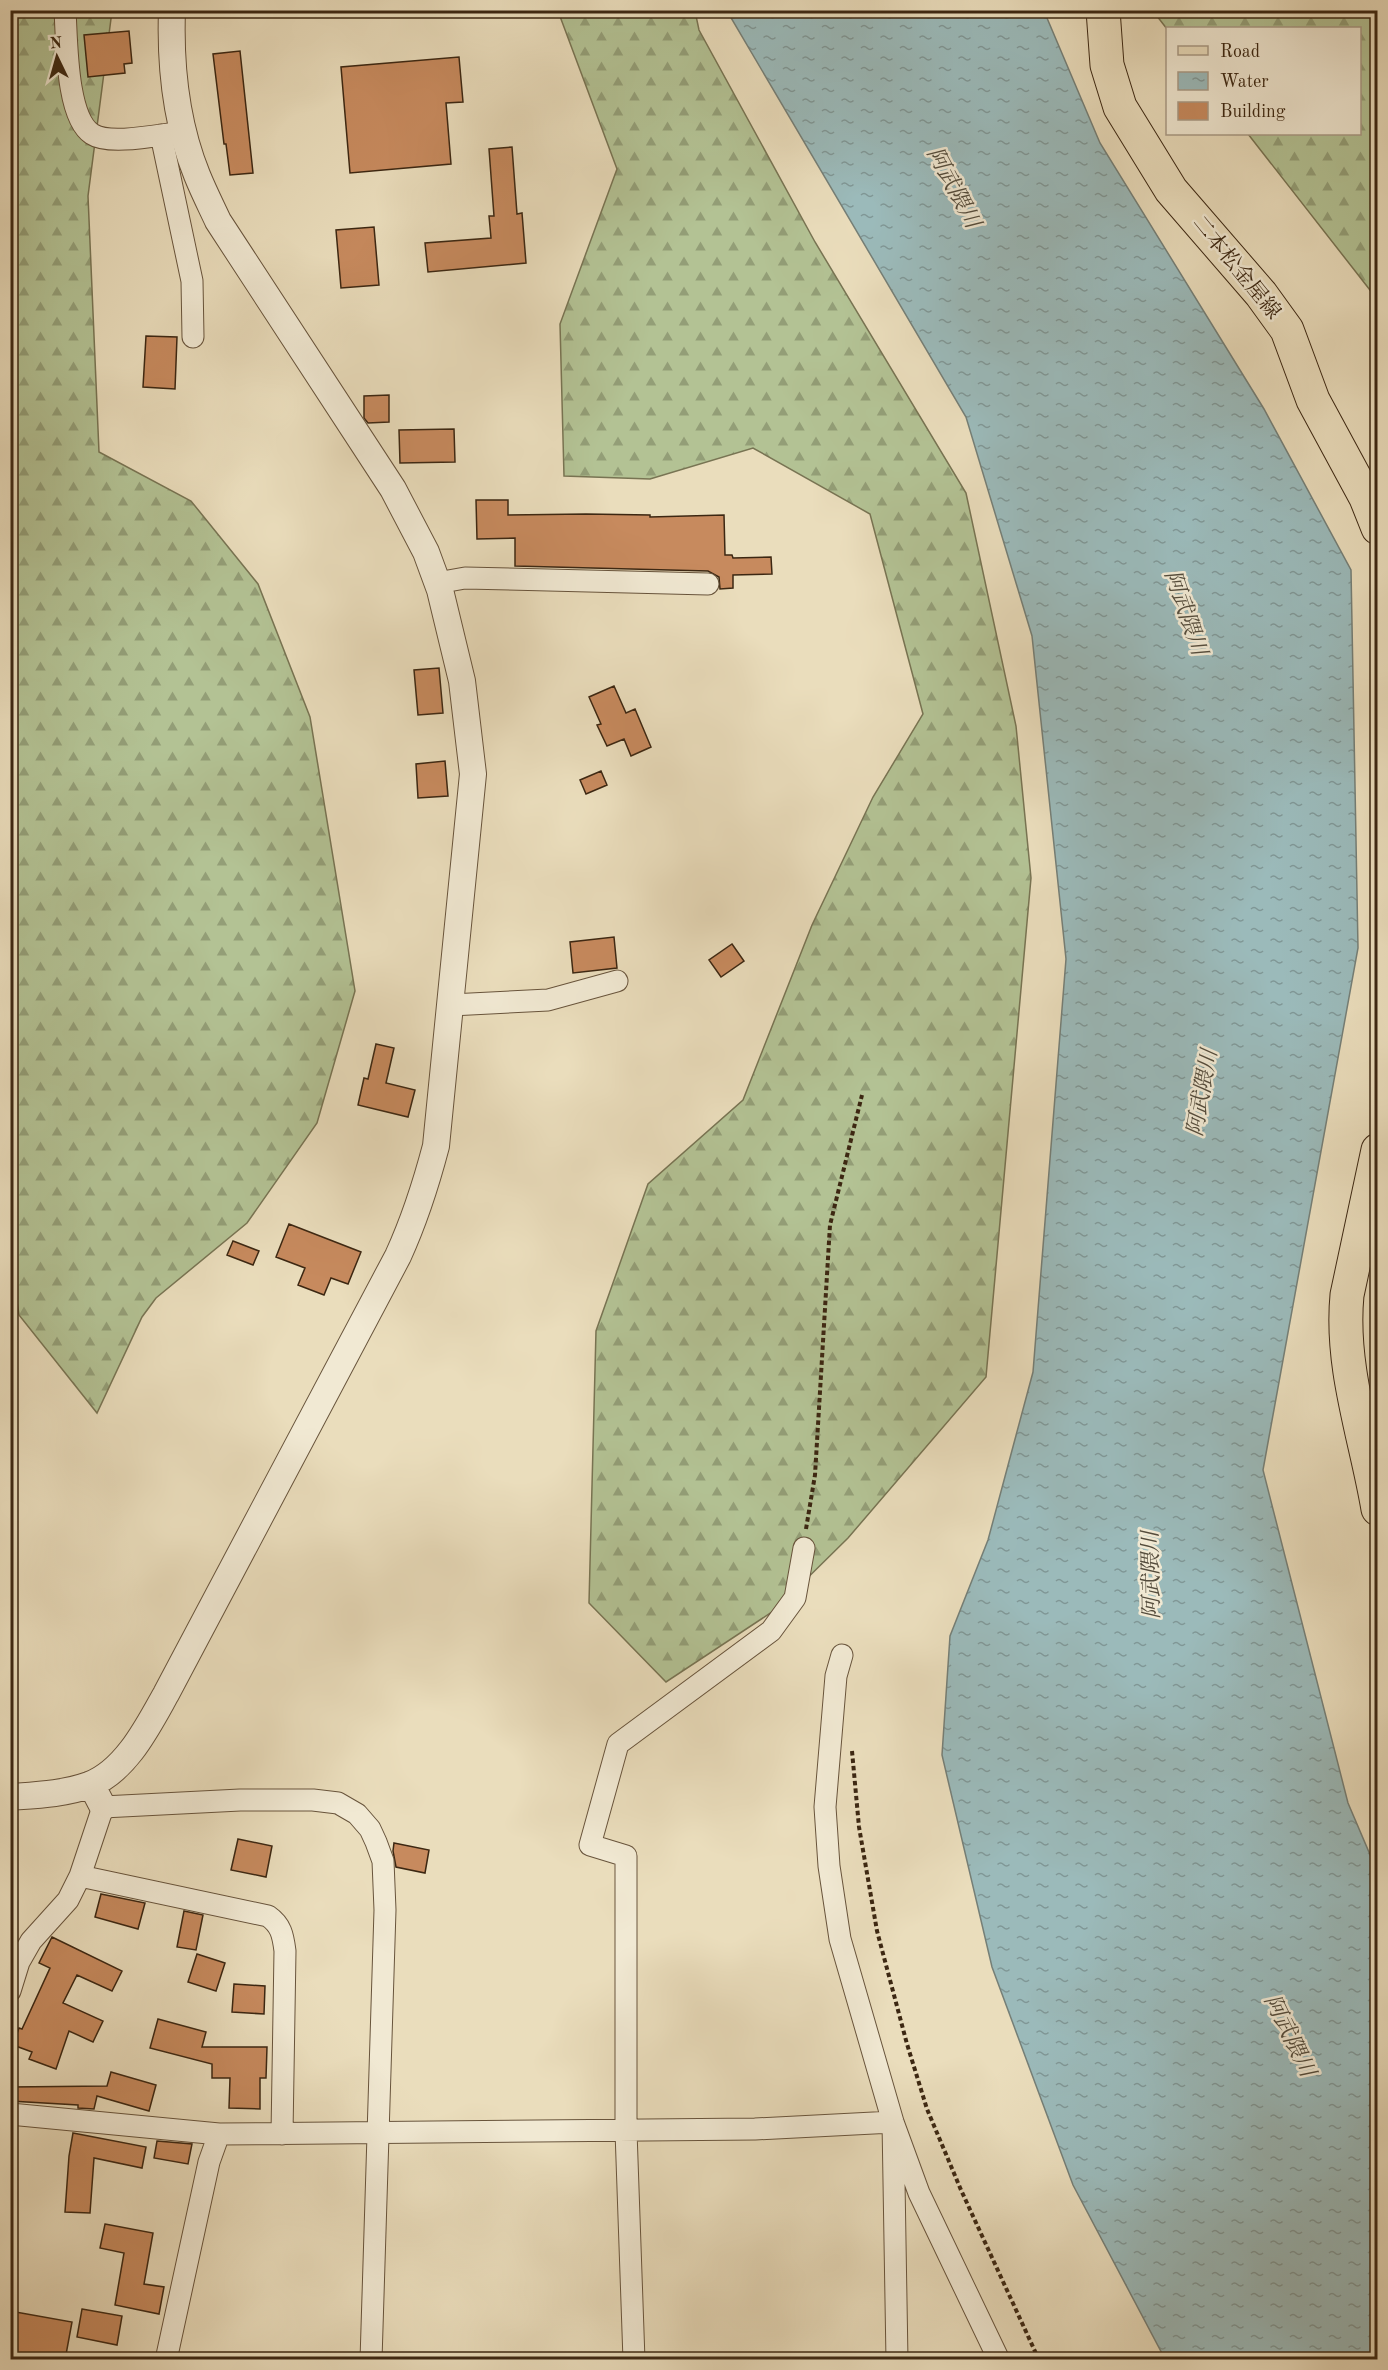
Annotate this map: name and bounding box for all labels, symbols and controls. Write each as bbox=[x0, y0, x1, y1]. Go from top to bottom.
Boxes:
north arrow bbox=[27, 27, 87, 87]
legend bbox=[1166, 27, 1361, 135]
text: N bbox=[49, 35, 63, 53]
text: Road bbox=[1220, 43, 1260, 61]
text: Water bbox=[1220, 73, 1269, 91]
text: Building bbox=[1220, 103, 1286, 121]
water label: 阿武隈川 bbox=[923, 143, 986, 234]
street label: 二本松金屋線 bbox=[1188, 211, 1285, 324]
water label: 阿武隈川 bbox=[1160, 567, 1212, 660]
water label: 阿武隈川 bbox=[1183, 1045, 1222, 1138]
water label: 阿武隈川 bbox=[1138, 1529, 1164, 1619]
water label: 阿武隈川 bbox=[1260, 1991, 1321, 2082]

